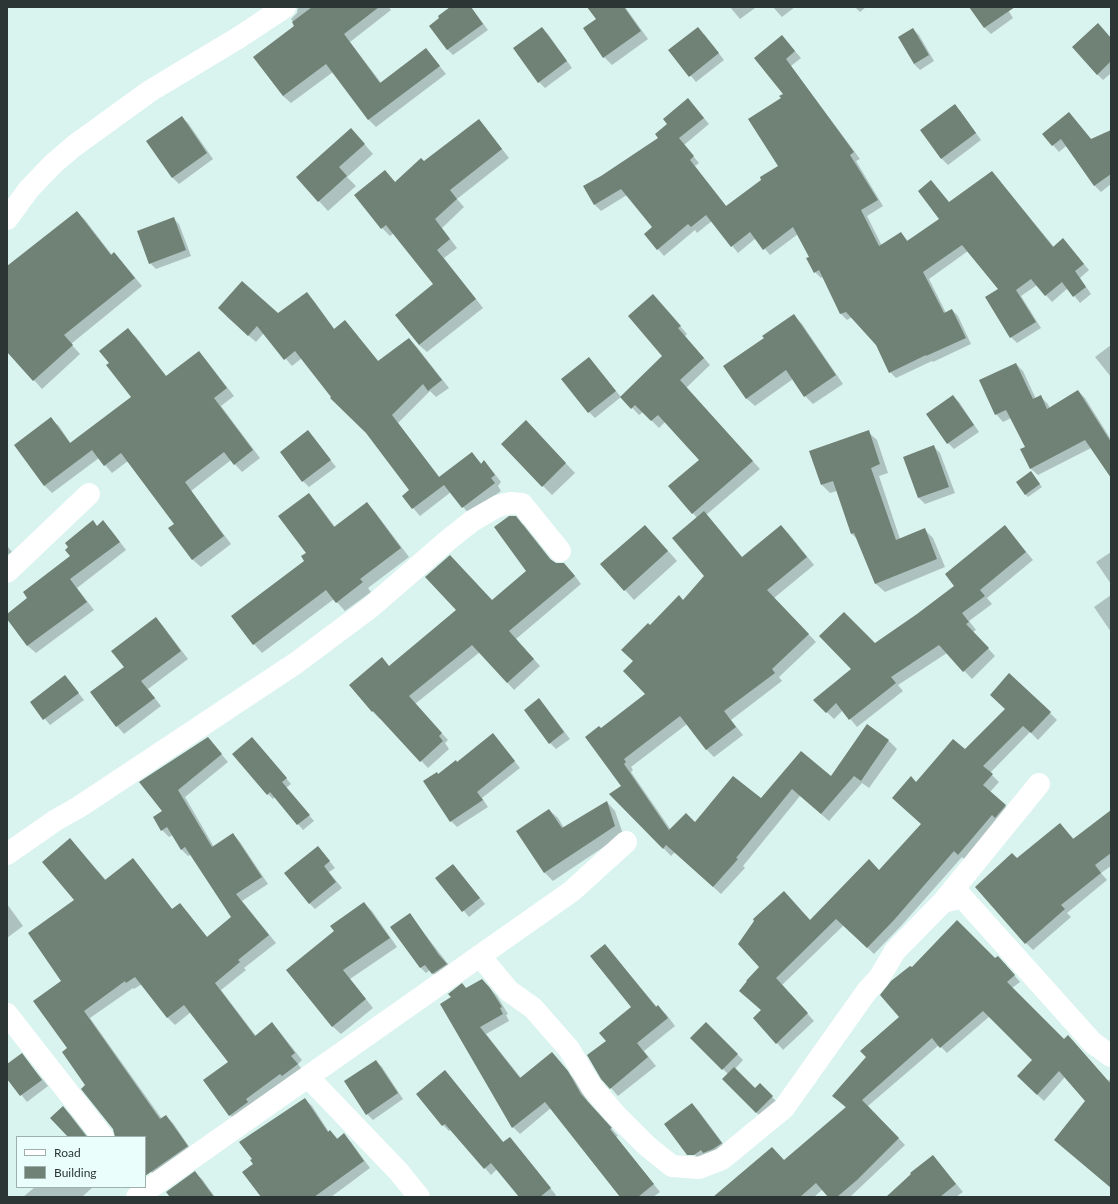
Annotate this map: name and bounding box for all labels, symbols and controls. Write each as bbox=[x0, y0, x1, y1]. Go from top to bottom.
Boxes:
legend bbox=[16, 1136, 146, 1188]
text: Road bbox=[54, 1145, 81, 1160]
text: Building bbox=[54, 1165, 97, 1180]

